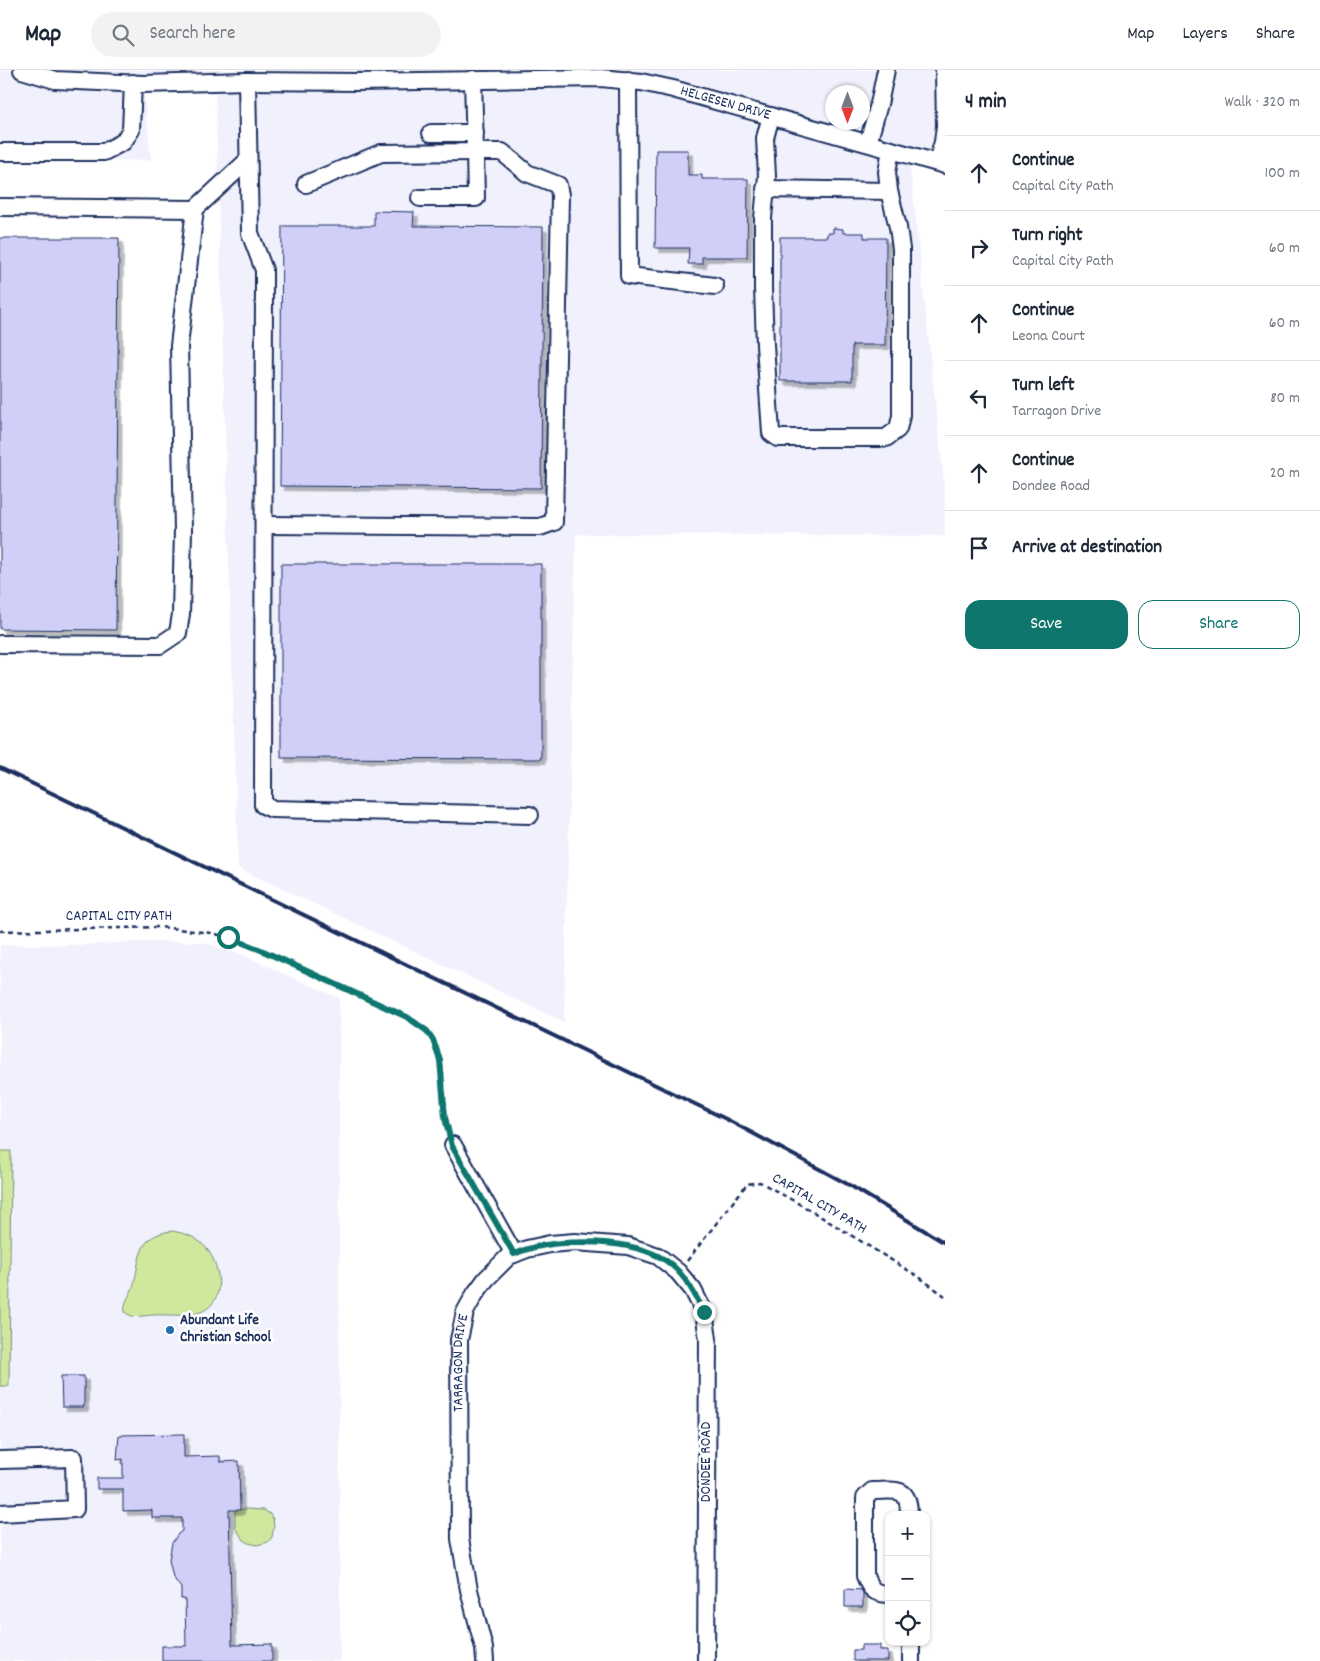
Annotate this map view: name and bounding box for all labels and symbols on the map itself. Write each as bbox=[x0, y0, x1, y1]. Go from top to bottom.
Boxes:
street label: HELGESEN DRIVE bbox=[678, 81, 773, 127]
north arrow bbox=[825, 85, 870, 130]
street label: CAPITAL CITY PATH bbox=[66, 906, 172, 928]
route start bbox=[217, 926, 240, 949]
street label: CAPITAL CITY PATH bbox=[767, 1168, 871, 1240]
route end bbox=[693, 1301, 716, 1324]
place label: Abundant Life Christian School bbox=[180, 1310, 271, 1349]
street label: TARRAGON DRIVE bbox=[448, 1312, 475, 1412]
marker: Abundant Life Christian School bbox=[164, 1324, 176, 1336]
street label: DONDEE ROAD bbox=[696, 1422, 718, 1502]

